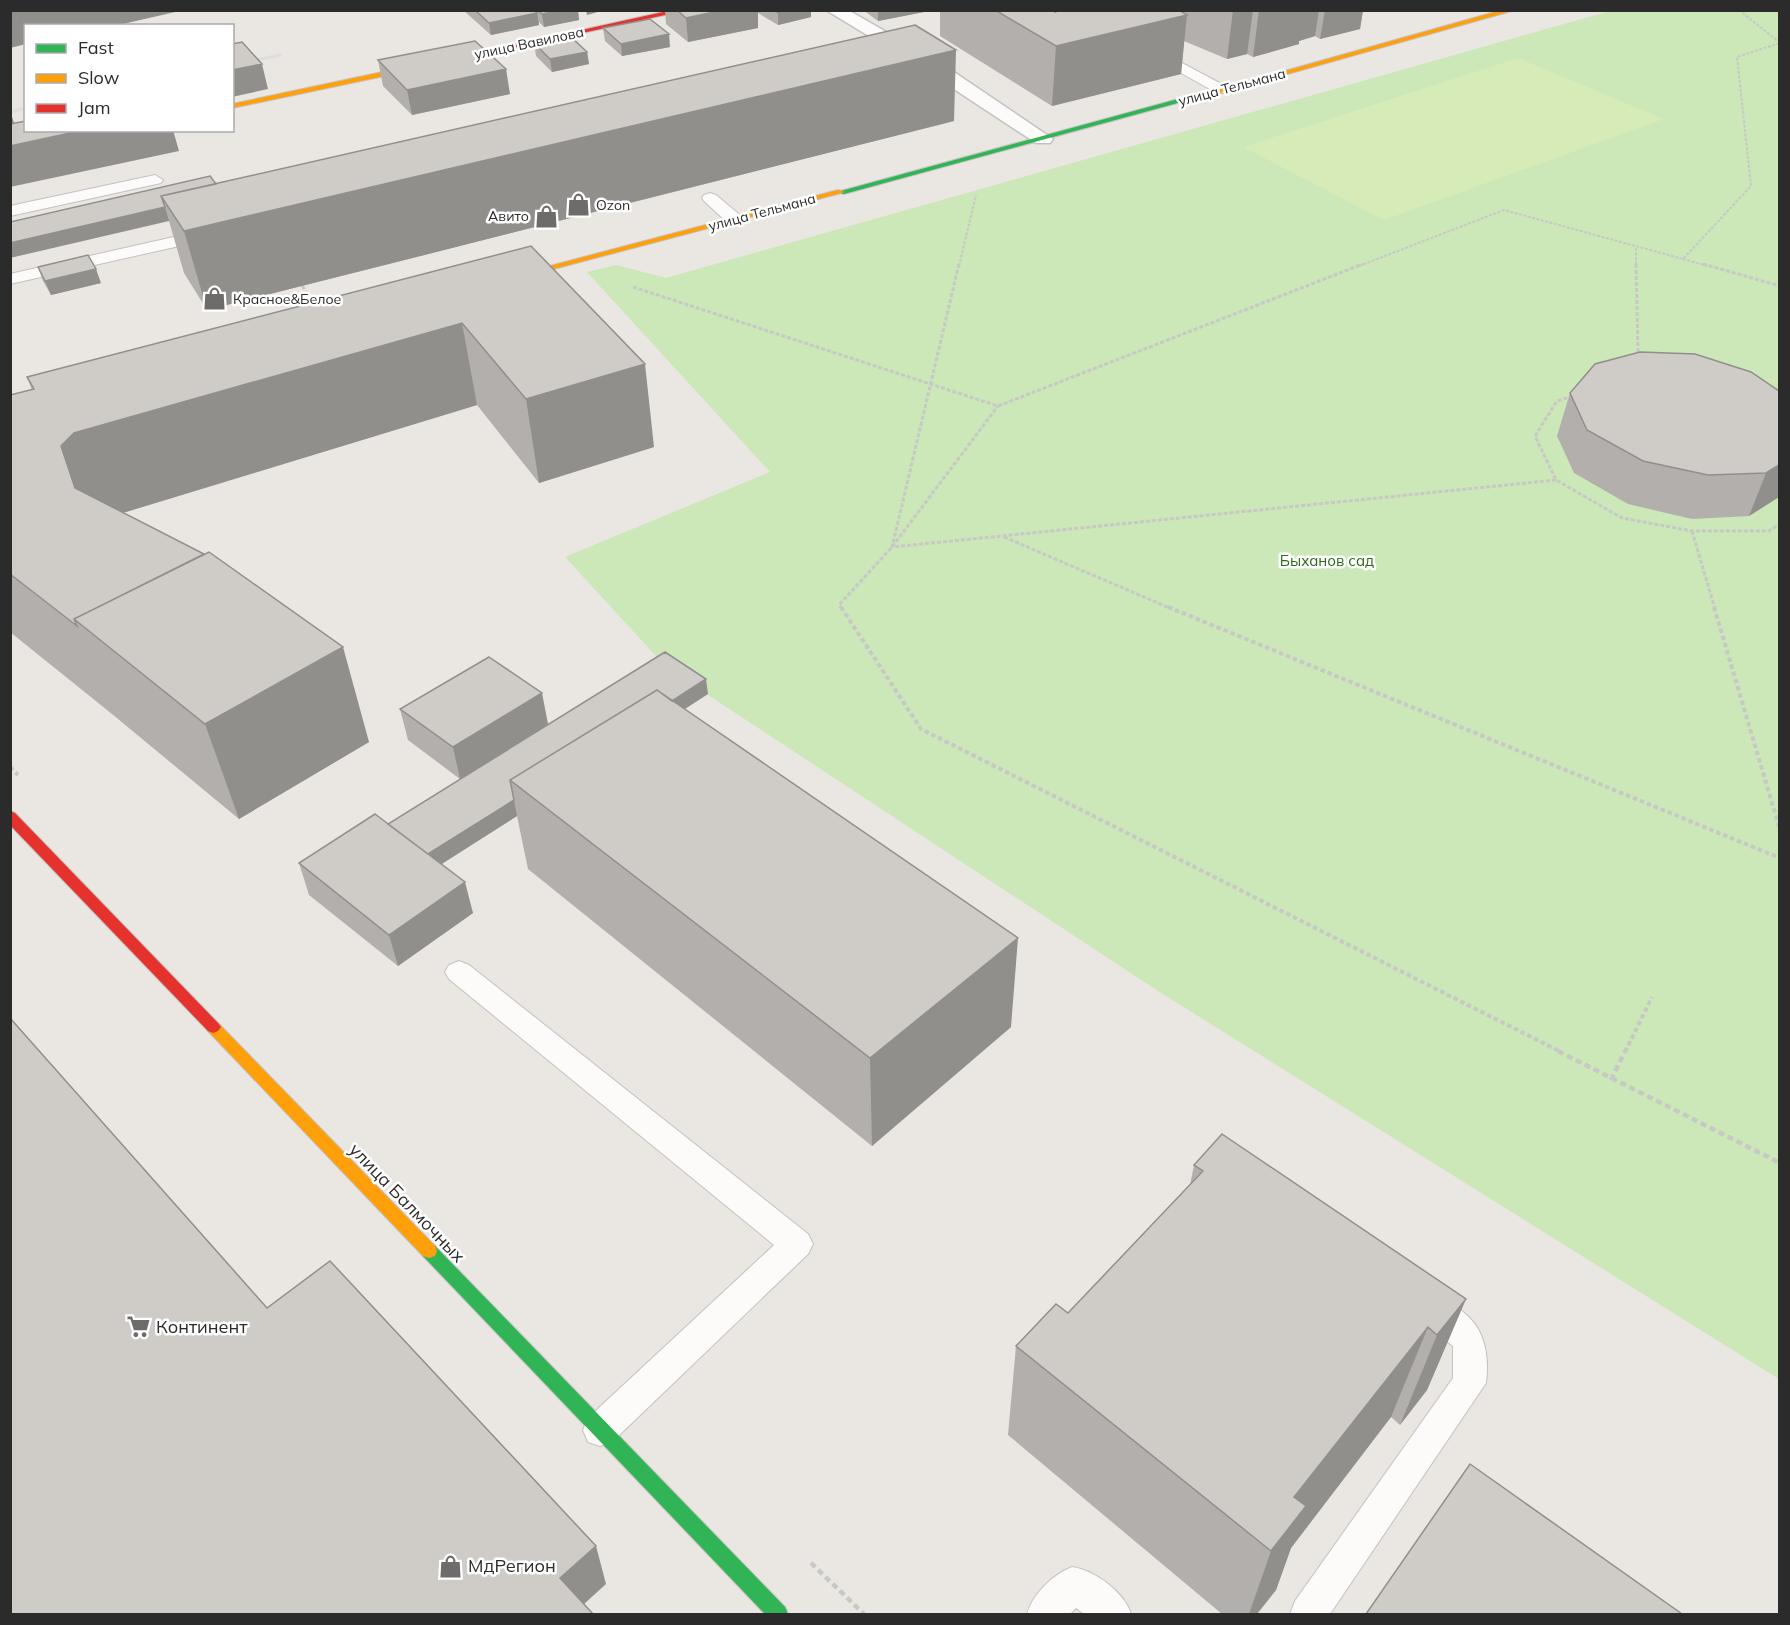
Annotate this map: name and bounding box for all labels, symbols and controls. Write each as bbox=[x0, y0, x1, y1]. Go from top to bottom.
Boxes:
street label: улица Вавилова bbox=[473, 23, 585, 63]
legend bbox=[24, 24, 234, 132]
text: Fast bbox=[78, 36, 114, 59]
street label: улица Тельмана bbox=[1176, 64, 1288, 110]
text: Slow bbox=[78, 66, 120, 89]
text: Jam bbox=[78, 96, 111, 119]
street label: улица Тельмана bbox=[706, 189, 818, 235]
shop icon: Ozon bbox=[565, 192, 591, 218]
place label: Ozon bbox=[596, 196, 630, 214]
shop icon: Авито bbox=[534, 203, 560, 229]
place label: Авито bbox=[488, 207, 529, 225]
shop icon: Красное&Белое bbox=[202, 286, 228, 312]
place label: Красное&Белое bbox=[233, 290, 342, 308]
park label: Быханов сад bbox=[1280, 551, 1374, 570]
street label: улица Балмочных bbox=[344, 1138, 470, 1267]
supermarket icon: Континент bbox=[125, 1314, 151, 1340]
place label: Континент bbox=[156, 1315, 248, 1338]
shop icon: МдРегион bbox=[437, 1553, 463, 1579]
place label: МдРегион bbox=[468, 1554, 556, 1577]

